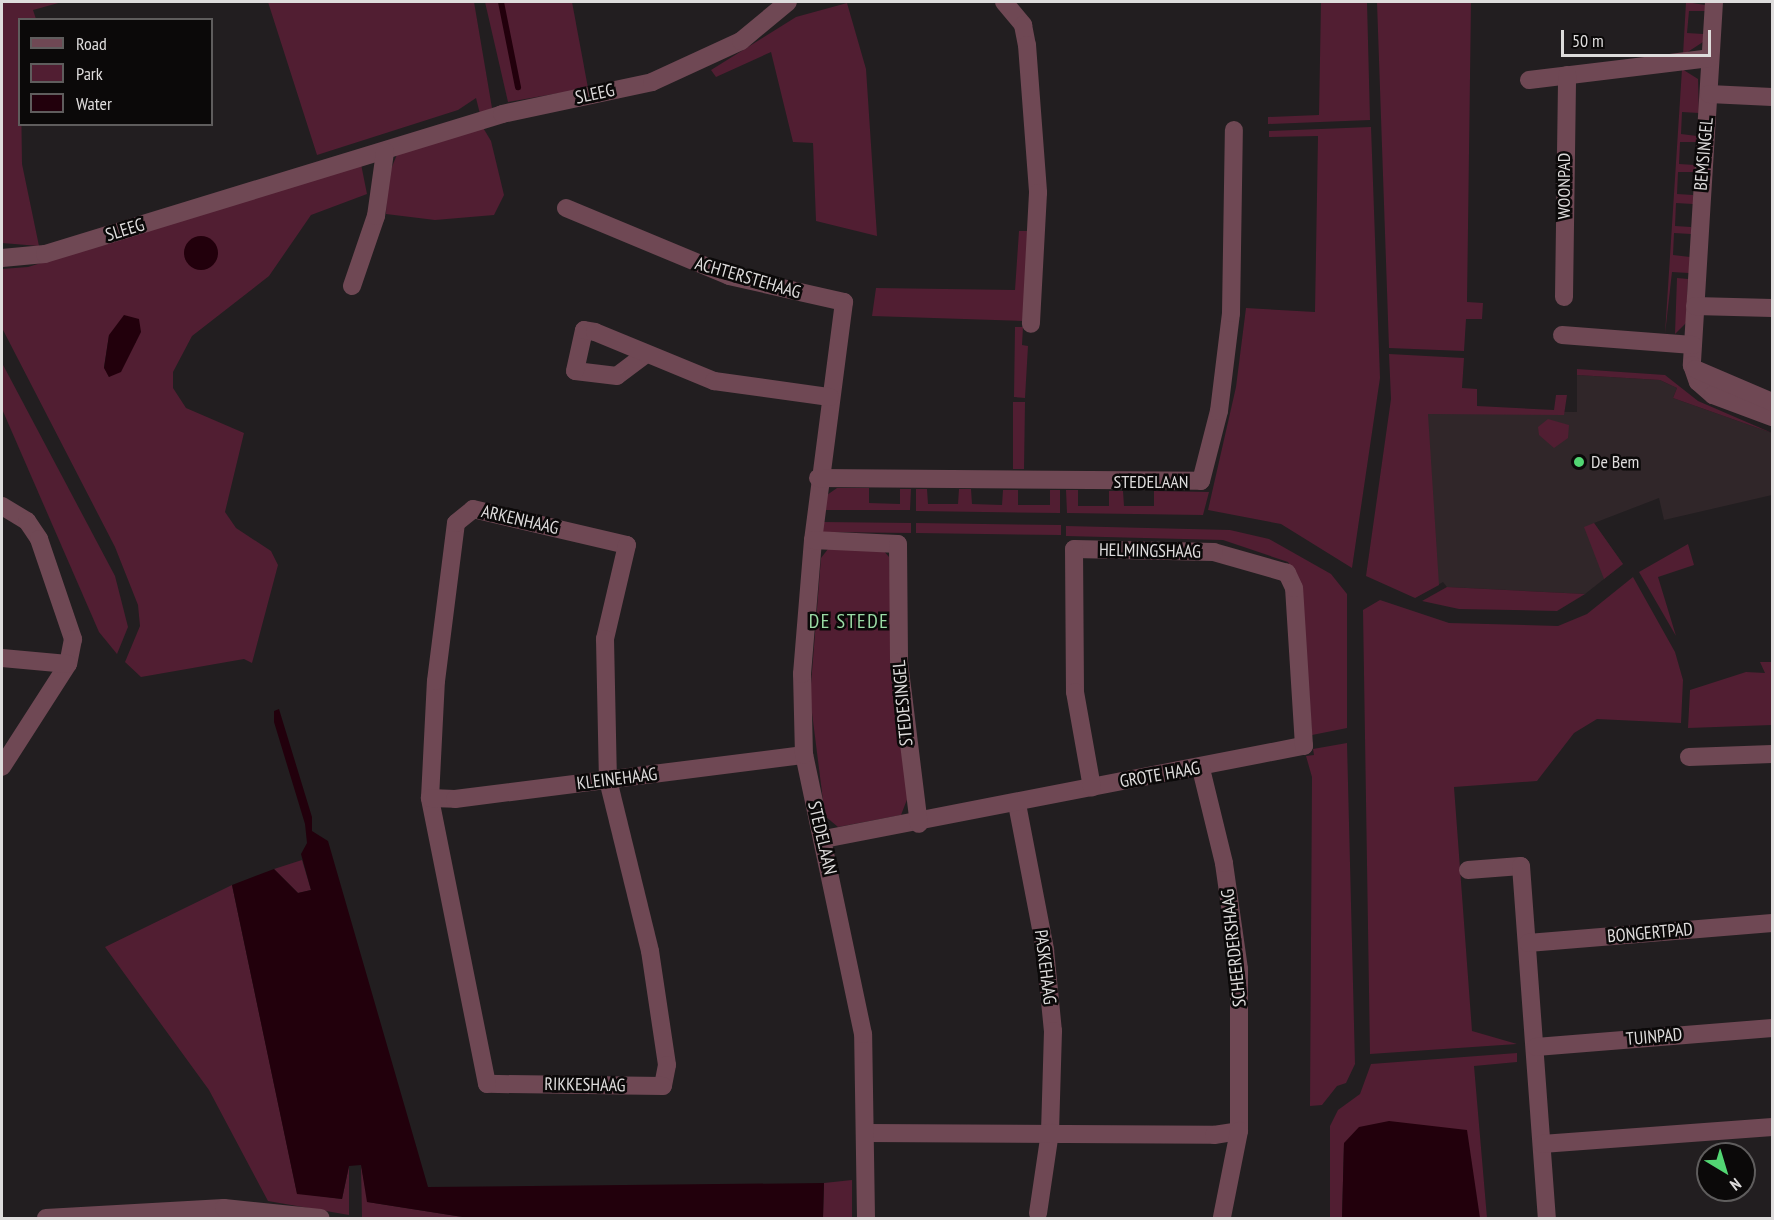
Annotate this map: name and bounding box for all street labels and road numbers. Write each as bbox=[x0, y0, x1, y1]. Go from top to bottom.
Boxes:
street label: SLEEG bbox=[573, 79, 617, 109]
street label: BEMSINGEL bbox=[1690, 117, 1718, 191]
street label: WOONPAD bbox=[1553, 153, 1575, 219]
street label: SLEEG bbox=[103, 214, 147, 246]
street label: ACHTERSTEHAAG bbox=[693, 253, 803, 303]
street label: STEDELAAN bbox=[1114, 471, 1188, 493]
street label: ARKENHAAG bbox=[479, 501, 561, 539]
street label: HELMINGSHAAG bbox=[1099, 539, 1201, 563]
street label: STEDESINGEL bbox=[888, 659, 918, 747]
street label: GROTE HAAG bbox=[1118, 757, 1202, 793]
street label: KLEINEHAAG bbox=[576, 763, 658, 795]
street label: STEDELAAN bbox=[803, 799, 841, 877]
street label: SCHEERDERSHAAG bbox=[1217, 888, 1251, 1008]
street label: BONGERTPAD bbox=[1606, 919, 1694, 947]
street label: PASKEHAAG bbox=[1030, 928, 1060, 1006]
street label: TUINPAD bbox=[1625, 1024, 1683, 1050]
street label: RIKKESHAAG bbox=[544, 1073, 626, 1097]

